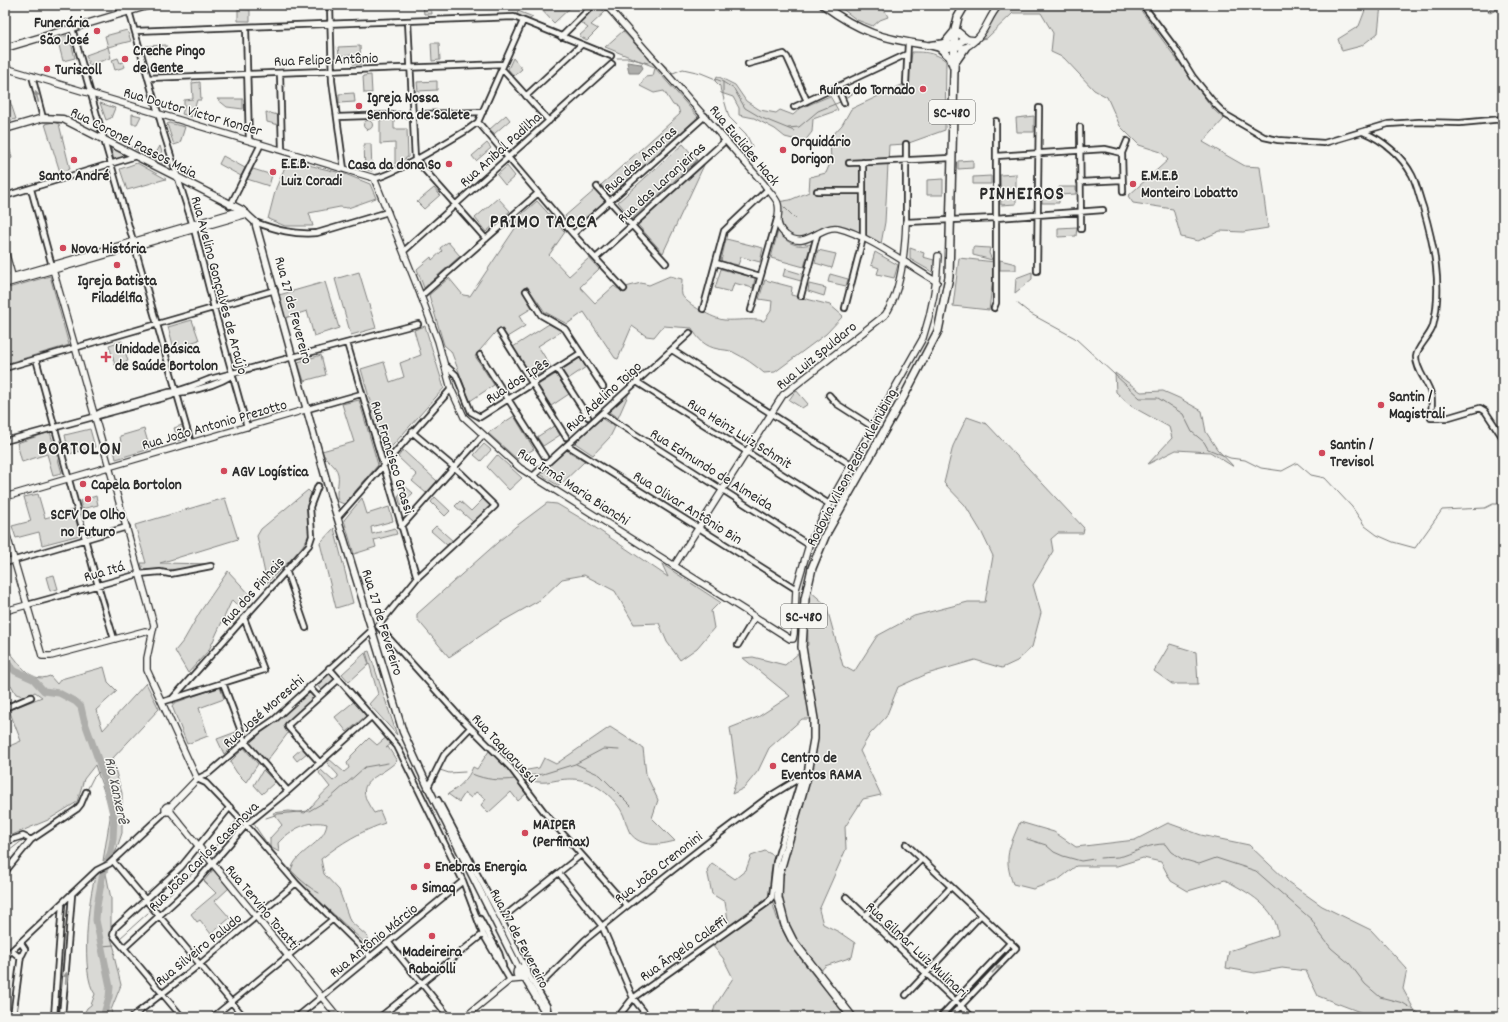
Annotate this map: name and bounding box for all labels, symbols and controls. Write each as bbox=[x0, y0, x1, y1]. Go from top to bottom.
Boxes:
place label: Funerária São José bbox=[34, 13, 90, 52]
marker: Funerária São José bbox=[92, 26, 102, 36]
place label: Creche Pingo de Gente bbox=[133, 41, 206, 80]
street label: Rua Felipe Antônio bbox=[273, 48, 379, 74]
marker: Creche Pingo de Gente bbox=[120, 54, 130, 64]
place label: Turiscoll bbox=[55, 60, 102, 82]
marker: Turiscoll bbox=[42, 64, 52, 74]
place label: Ruína do Tornado bbox=[819, 80, 915, 102]
street label: Rua Doutor Victor Konder bbox=[121, 83, 265, 143]
marker: Ruína do Tornado bbox=[918, 84, 928, 94]
place label: Igreja Nossa Senhora de Salete bbox=[367, 88, 470, 127]
one-way arrow bbox=[34, 91, 40, 103]
road number: SC-480 bbox=[929, 100, 975, 124]
marker: Igreja Nossa Senhora de Salete bbox=[354, 101, 364, 111]
street label: Rua Euclides Hack bbox=[703, 101, 784, 192]
street label: Rua Coronel Passos Maia bbox=[66, 102, 201, 186]
street label: Rua Anibal Padilha bbox=[455, 107, 548, 193]
street label: Rua das Amoras bbox=[600, 121, 683, 199]
place label: Orquidário Dorigon bbox=[791, 132, 851, 171]
street label: Rua das Laranjeiras bbox=[613, 138, 712, 229]
marker: Orquidário Dorigon bbox=[778, 145, 788, 155]
place label: E.E.B. Luiz Coradi bbox=[281, 154, 342, 193]
marker: Santo André bbox=[69, 155, 79, 165]
place label: Casa da dona So bbox=[348, 155, 441, 177]
marker: Casa da dona So bbox=[444, 159, 454, 169]
place label: Santo André bbox=[39, 166, 110, 188]
place label: E.M.E.B Monteiro Lobatto bbox=[1141, 166, 1238, 205]
marker: E.E.B. Luiz Coradi bbox=[268, 167, 278, 177]
marker: E.M.E.B Monteiro Lobatto bbox=[1128, 179, 1138, 189]
district label: PINHEIROS bbox=[979, 182, 1065, 209]
street label: Rua Avelino Gonçalves de Araújo bbox=[184, 194, 253, 378]
district label: PRIMO TACCA bbox=[490, 210, 598, 237]
place label: Nova História bbox=[71, 239, 147, 261]
marker: Nova História bbox=[58, 243, 68, 253]
street label: Rua 27 de Fevereiro bbox=[267, 254, 317, 367]
marker: Igreja Batista Filadélfia bbox=[112, 260, 122, 270]
place label: Igreja Batista Filadélfia bbox=[77, 271, 158, 310]
street label: Rua Luiz Spuldaro bbox=[772, 317, 863, 396]
place label: Unidade Básica de Saúde Bortolon bbox=[115, 339, 218, 378]
marker: Unidade Básica de Saúde Bortolon bbox=[100, 351, 112, 363]
street label: Rua dos Ipês bbox=[482, 353, 554, 411]
street label: Rua Adelino Toigo bbox=[561, 357, 648, 438]
street label: Rodovia Vilson Pedro Kleinübing bbox=[802, 385, 904, 551]
place label: Santin / Magistrali bbox=[1389, 387, 1445, 426]
street label: Rua Heinz Luiz Schmit bbox=[682, 394, 796, 476]
street label: Rua João Antonio Prezotto bbox=[139, 395, 290, 457]
street label: Rua Francisco Grassi bbox=[363, 398, 419, 517]
marker: Santin / Magistrali bbox=[1376, 400, 1386, 410]
street label: Rua Edmundo de Almeida bbox=[645, 424, 778, 518]
place label: Santin / Trevisol bbox=[1330, 435, 1374, 474]
district label: BORTOLON bbox=[38, 437, 122, 464]
street label: Rua Irmã Maria Bianchi bbox=[513, 443, 634, 532]
marker: Santin / Trevisol bbox=[1317, 448, 1327, 458]
place label: AGV Logística bbox=[232, 462, 309, 484]
marker: AGV Logística bbox=[219, 466, 229, 476]
street label: Rua Olivar Antônio Bin bbox=[628, 466, 746, 551]
place label: Capela Bortolon bbox=[91, 475, 182, 497]
marker: Capela Bortolon bbox=[78, 479, 88, 489]
marker: SCFV De Olho no Futuro bbox=[83, 494, 93, 504]
place label: SCFV De Olho no Futuro bbox=[51, 505, 126, 544]
street label: Rua dos Pinhais bbox=[216, 553, 291, 632]
street label: Rua Itá bbox=[81, 556, 128, 589]
street label: Rua 27 de Fevereiro bbox=[354, 567, 408, 679]
road number: SC-480 bbox=[781, 604, 827, 628]
street label: Rua José Moreschi bbox=[219, 671, 310, 754]
street label: Rua Taquarussú bbox=[465, 709, 542, 789]
place label: Centro de Eventos RAMA bbox=[781, 748, 862, 787]
water label: Rio Xanxerê bbox=[97, 755, 134, 827]
marker: Centro de Eventos RAMA bbox=[768, 761, 778, 771]
street label: Rua João Carlos Casanova bbox=[144, 796, 265, 918]
place label: MAIPER (Perfimax) bbox=[533, 815, 589, 854]
street label: Rua João Crenonini bbox=[610, 827, 708, 910]
marker: MAIPER (Perfimax) bbox=[520, 828, 530, 838]
place label: Enebras Energia bbox=[435, 857, 527, 879]
street label: Rua Tervino Tozatti bbox=[219, 860, 304, 956]
marker: Enebras Energia bbox=[422, 861, 432, 871]
place label: Simaq bbox=[422, 878, 456, 900]
marker: Simaq bbox=[409, 882, 419, 892]
street label: Rua 27 de Fevereiro bbox=[483, 885, 554, 993]
street label: Rua Gilmar Luiz Mulinari bbox=[860, 897, 972, 1004]
street label: Rua Antônio Márcio bbox=[325, 899, 424, 984]
street label: Rua Silveiro Paludo bbox=[151, 908, 248, 992]
street label: Rua Ângelo Caleffi bbox=[636, 911, 733, 988]
marker: Madeireira Rabaiolli bbox=[427, 931, 437, 941]
place label: Madeireira Rabaiolli bbox=[402, 942, 463, 981]
one-way arrow bbox=[991, 964, 1000, 974]
one-way arrow bbox=[63, 972, 70, 984]

